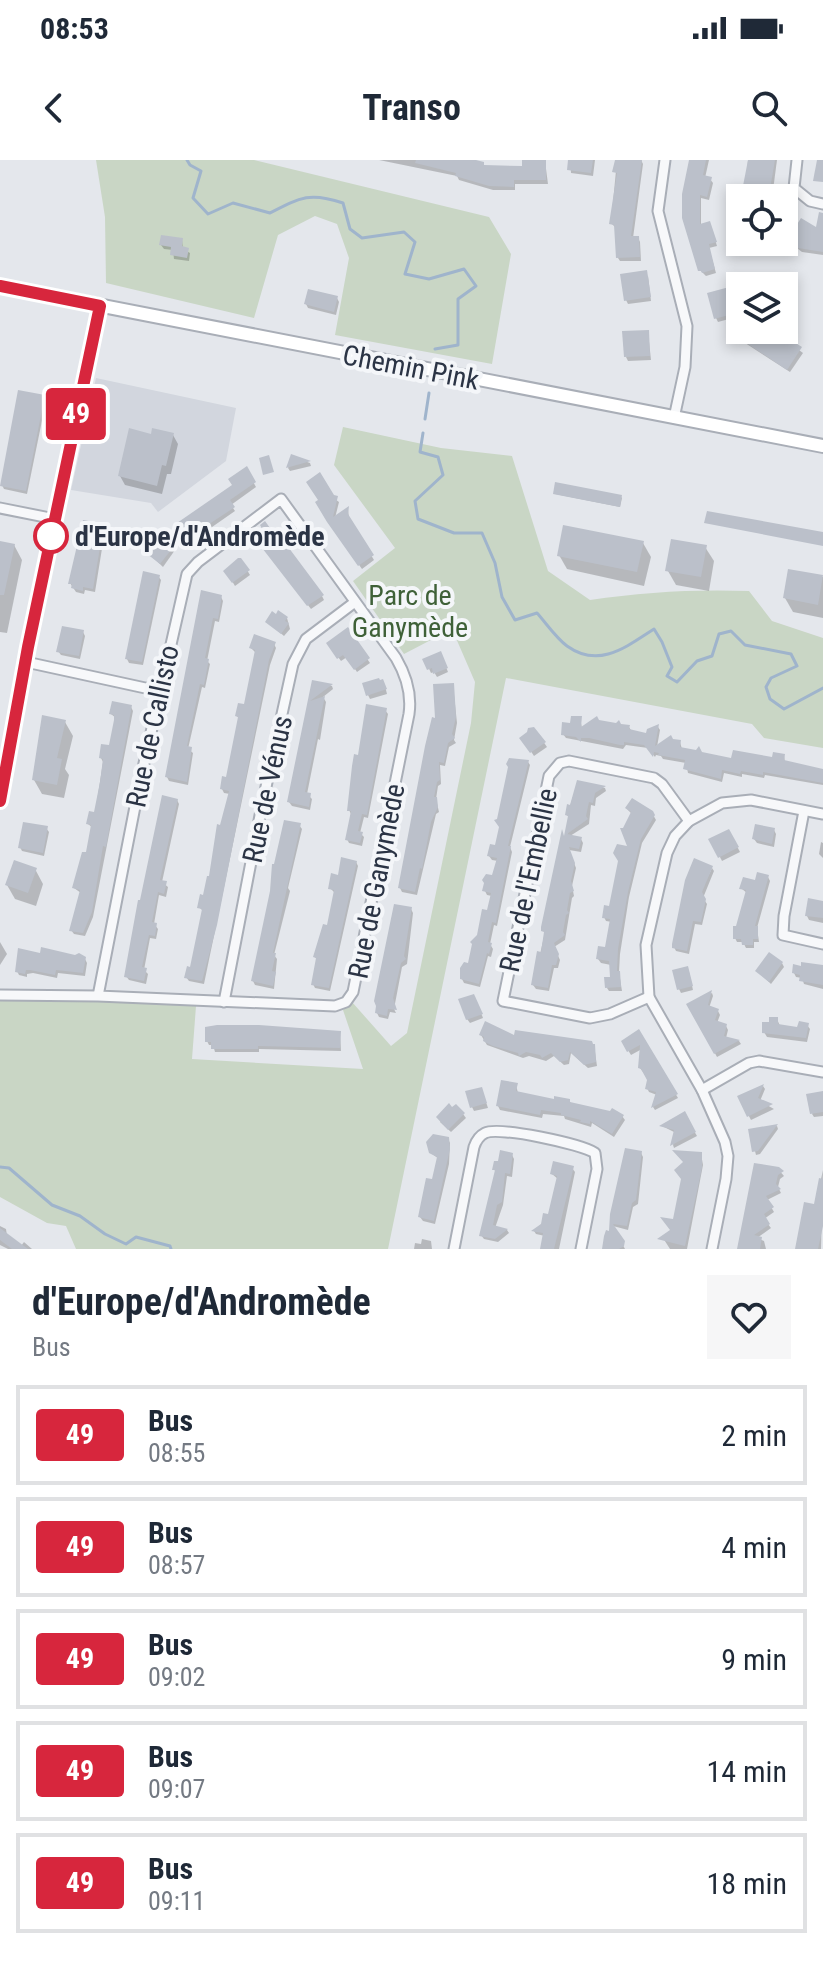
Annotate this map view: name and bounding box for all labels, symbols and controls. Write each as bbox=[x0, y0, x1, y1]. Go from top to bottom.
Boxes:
text: 08:53 bbox=[40, 11, 109, 46]
icon: back bbox=[32, 86, 76, 130]
icon: search bbox=[747, 86, 791, 130]
text: Transo bbox=[362, 87, 461, 129]
map controls bbox=[726, 184, 798, 344]
button: locate bbox=[726, 184, 798, 256]
button: layers bbox=[726, 272, 798, 344]
street label: Chemin Pink bbox=[340, 338, 482, 397]
line badge: 49 bbox=[40, 388, 112, 440]
text: 49 bbox=[62, 397, 90, 430]
marker: d'Europe/d'Andromède bbox=[34, 519, 68, 553]
place label: d'Europe/d'Andromède bbox=[75, 520, 325, 553]
park label: Parc de Ganymède bbox=[352, 579, 468, 644]
street label: Rue de Callisto bbox=[119, 642, 186, 810]
street label: Rue de Vénus bbox=[236, 713, 299, 866]
street label: Rue de Ganymède bbox=[341, 781, 412, 981]
street label: Rue de l'Embellie bbox=[493, 785, 564, 975]
button: heart bbox=[707, 1275, 791, 1359]
text: d'Europe/d'Andromède bbox=[32, 1280, 371, 1324]
text: Bus bbox=[32, 1332, 71, 1362]
text: Bus bbox=[148, 1403, 193, 1438]
text: 49 bbox=[66, 1418, 94, 1451]
text: 2 min bbox=[721, 1418, 787, 1453]
text: 08:55 bbox=[148, 1438, 205, 1468]
text: Bus bbox=[148, 1515, 193, 1550]
text: 49 bbox=[66, 1530, 94, 1563]
text: 4 min bbox=[721, 1530, 787, 1565]
text: 08:57 bbox=[148, 1550, 205, 1580]
text: Bus bbox=[148, 1627, 193, 1662]
text: 49 bbox=[66, 1642, 94, 1675]
text: 9 min bbox=[721, 1642, 787, 1677]
text: 09:02 bbox=[148, 1662, 205, 1692]
text: Bus bbox=[148, 1739, 193, 1774]
text: 49 bbox=[66, 1754, 94, 1787]
text: 14 min bbox=[706, 1754, 787, 1789]
text: 09:07 bbox=[148, 1774, 205, 1804]
text: Bus bbox=[148, 1851, 193, 1886]
text: 49 bbox=[66, 1866, 94, 1899]
text: 18 min bbox=[706, 1866, 787, 1901]
text: 09:11 bbox=[148, 1886, 205, 1916]

